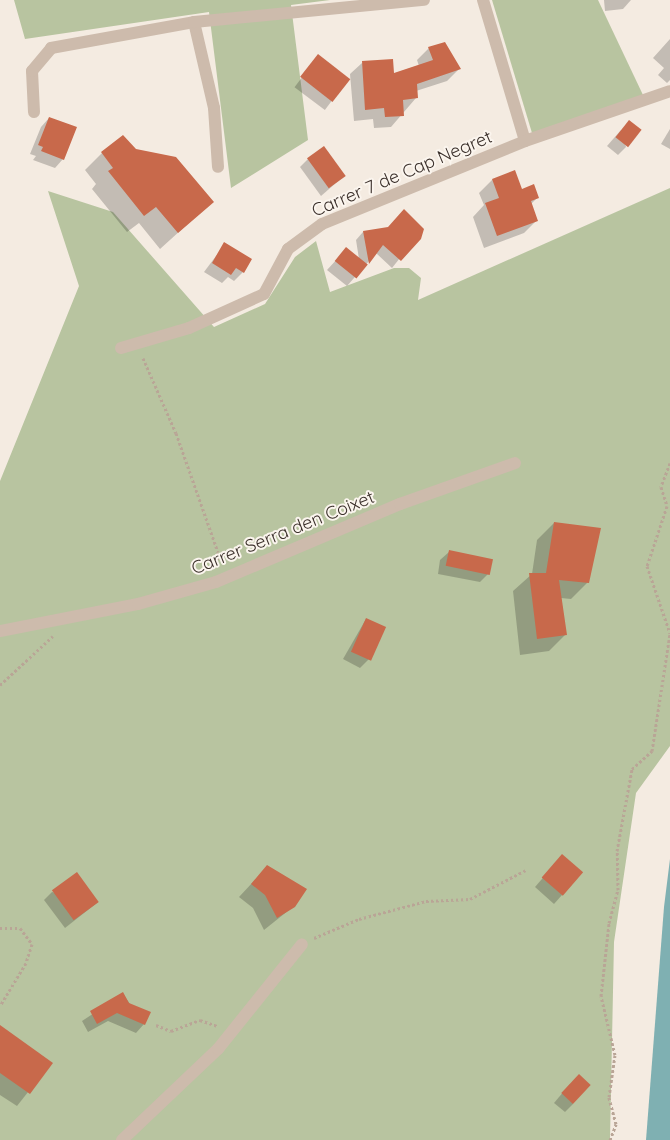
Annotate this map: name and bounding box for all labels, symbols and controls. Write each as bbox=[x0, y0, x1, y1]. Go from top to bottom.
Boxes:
street label: Carrer 7 de Cap Negret bbox=[308, 126, 496, 222]
street label: Carrer Serra den Coixet bbox=[188, 486, 378, 580]

